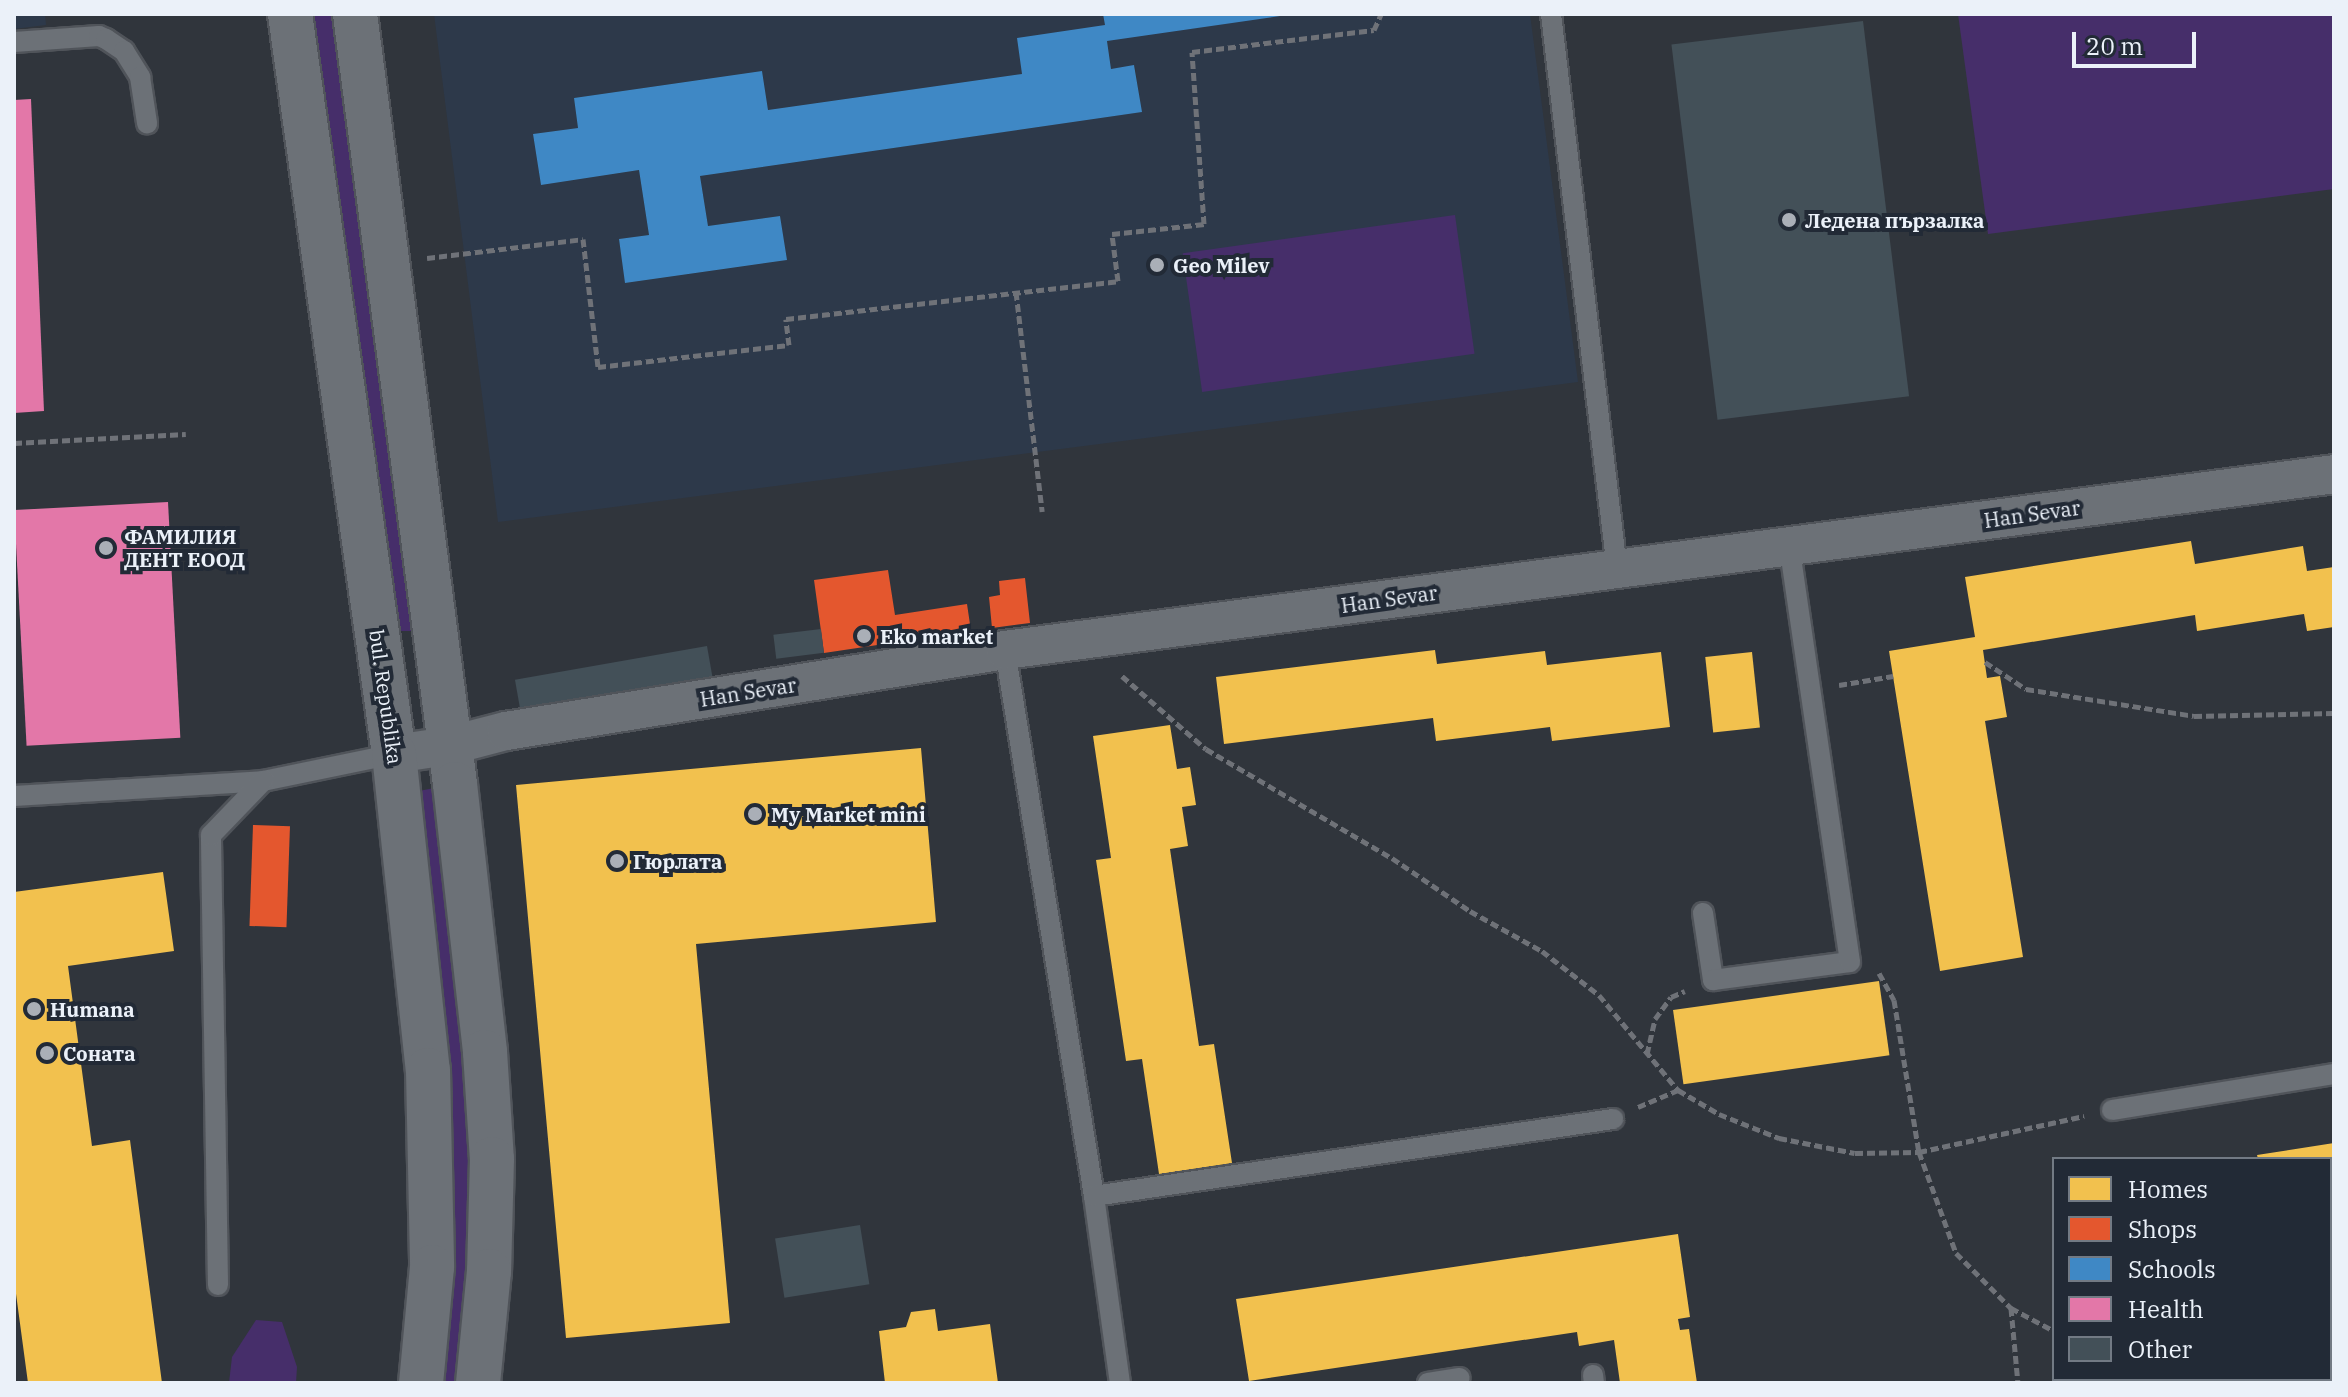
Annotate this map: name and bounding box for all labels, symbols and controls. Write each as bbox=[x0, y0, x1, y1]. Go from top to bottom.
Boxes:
scale bar bbox=[2076, 16, 2200, 66]
text: 20 m bbox=[2086, 30, 2143, 62]
place label: Ледена пързалка bbox=[1805, 208, 1984, 232]
marker: Ледена пързалка bbox=[1780, 211, 1798, 229]
place label: Geo Milev bbox=[1173, 253, 1270, 277]
marker: Geo Milev bbox=[1148, 256, 1166, 274]
street label: Han Sevar bbox=[1982, 495, 2082, 533]
place label: ФАМИЛИЯ ДЕНТ ЕООД bbox=[124, 524, 245, 571]
marker: ФАМИЛИЯ ДЕНТ ЕООД bbox=[95, 537, 117, 559]
street label: Han Sevar bbox=[1339, 580, 1439, 618]
place label: Eko market bbox=[880, 624, 993, 648]
marker: Eko market bbox=[855, 627, 873, 645]
street label: bul. Republika bbox=[365, 628, 407, 766]
street label: Han Sevar bbox=[698, 673, 798, 711]
place label: My Market mini bbox=[771, 802, 926, 826]
marker: My Market mini bbox=[746, 805, 764, 823]
place label: Гюрлата bbox=[633, 849, 722, 873]
marker: Гюрлата bbox=[608, 852, 626, 870]
place label: Humana bbox=[50, 997, 135, 1021]
marker: Humana bbox=[25, 1000, 43, 1018]
place label: Соната bbox=[63, 1041, 136, 1065]
marker: Соната bbox=[38, 1044, 56, 1062]
legend bbox=[2052, 1157, 2332, 1381]
text: Homes bbox=[2128, 1173, 2208, 1205]
text: Shops bbox=[2128, 1213, 2197, 1245]
text: Schools bbox=[2128, 1253, 2216, 1285]
text: Health bbox=[2128, 1293, 2204, 1325]
text: Other bbox=[2128, 1333, 2192, 1365]

